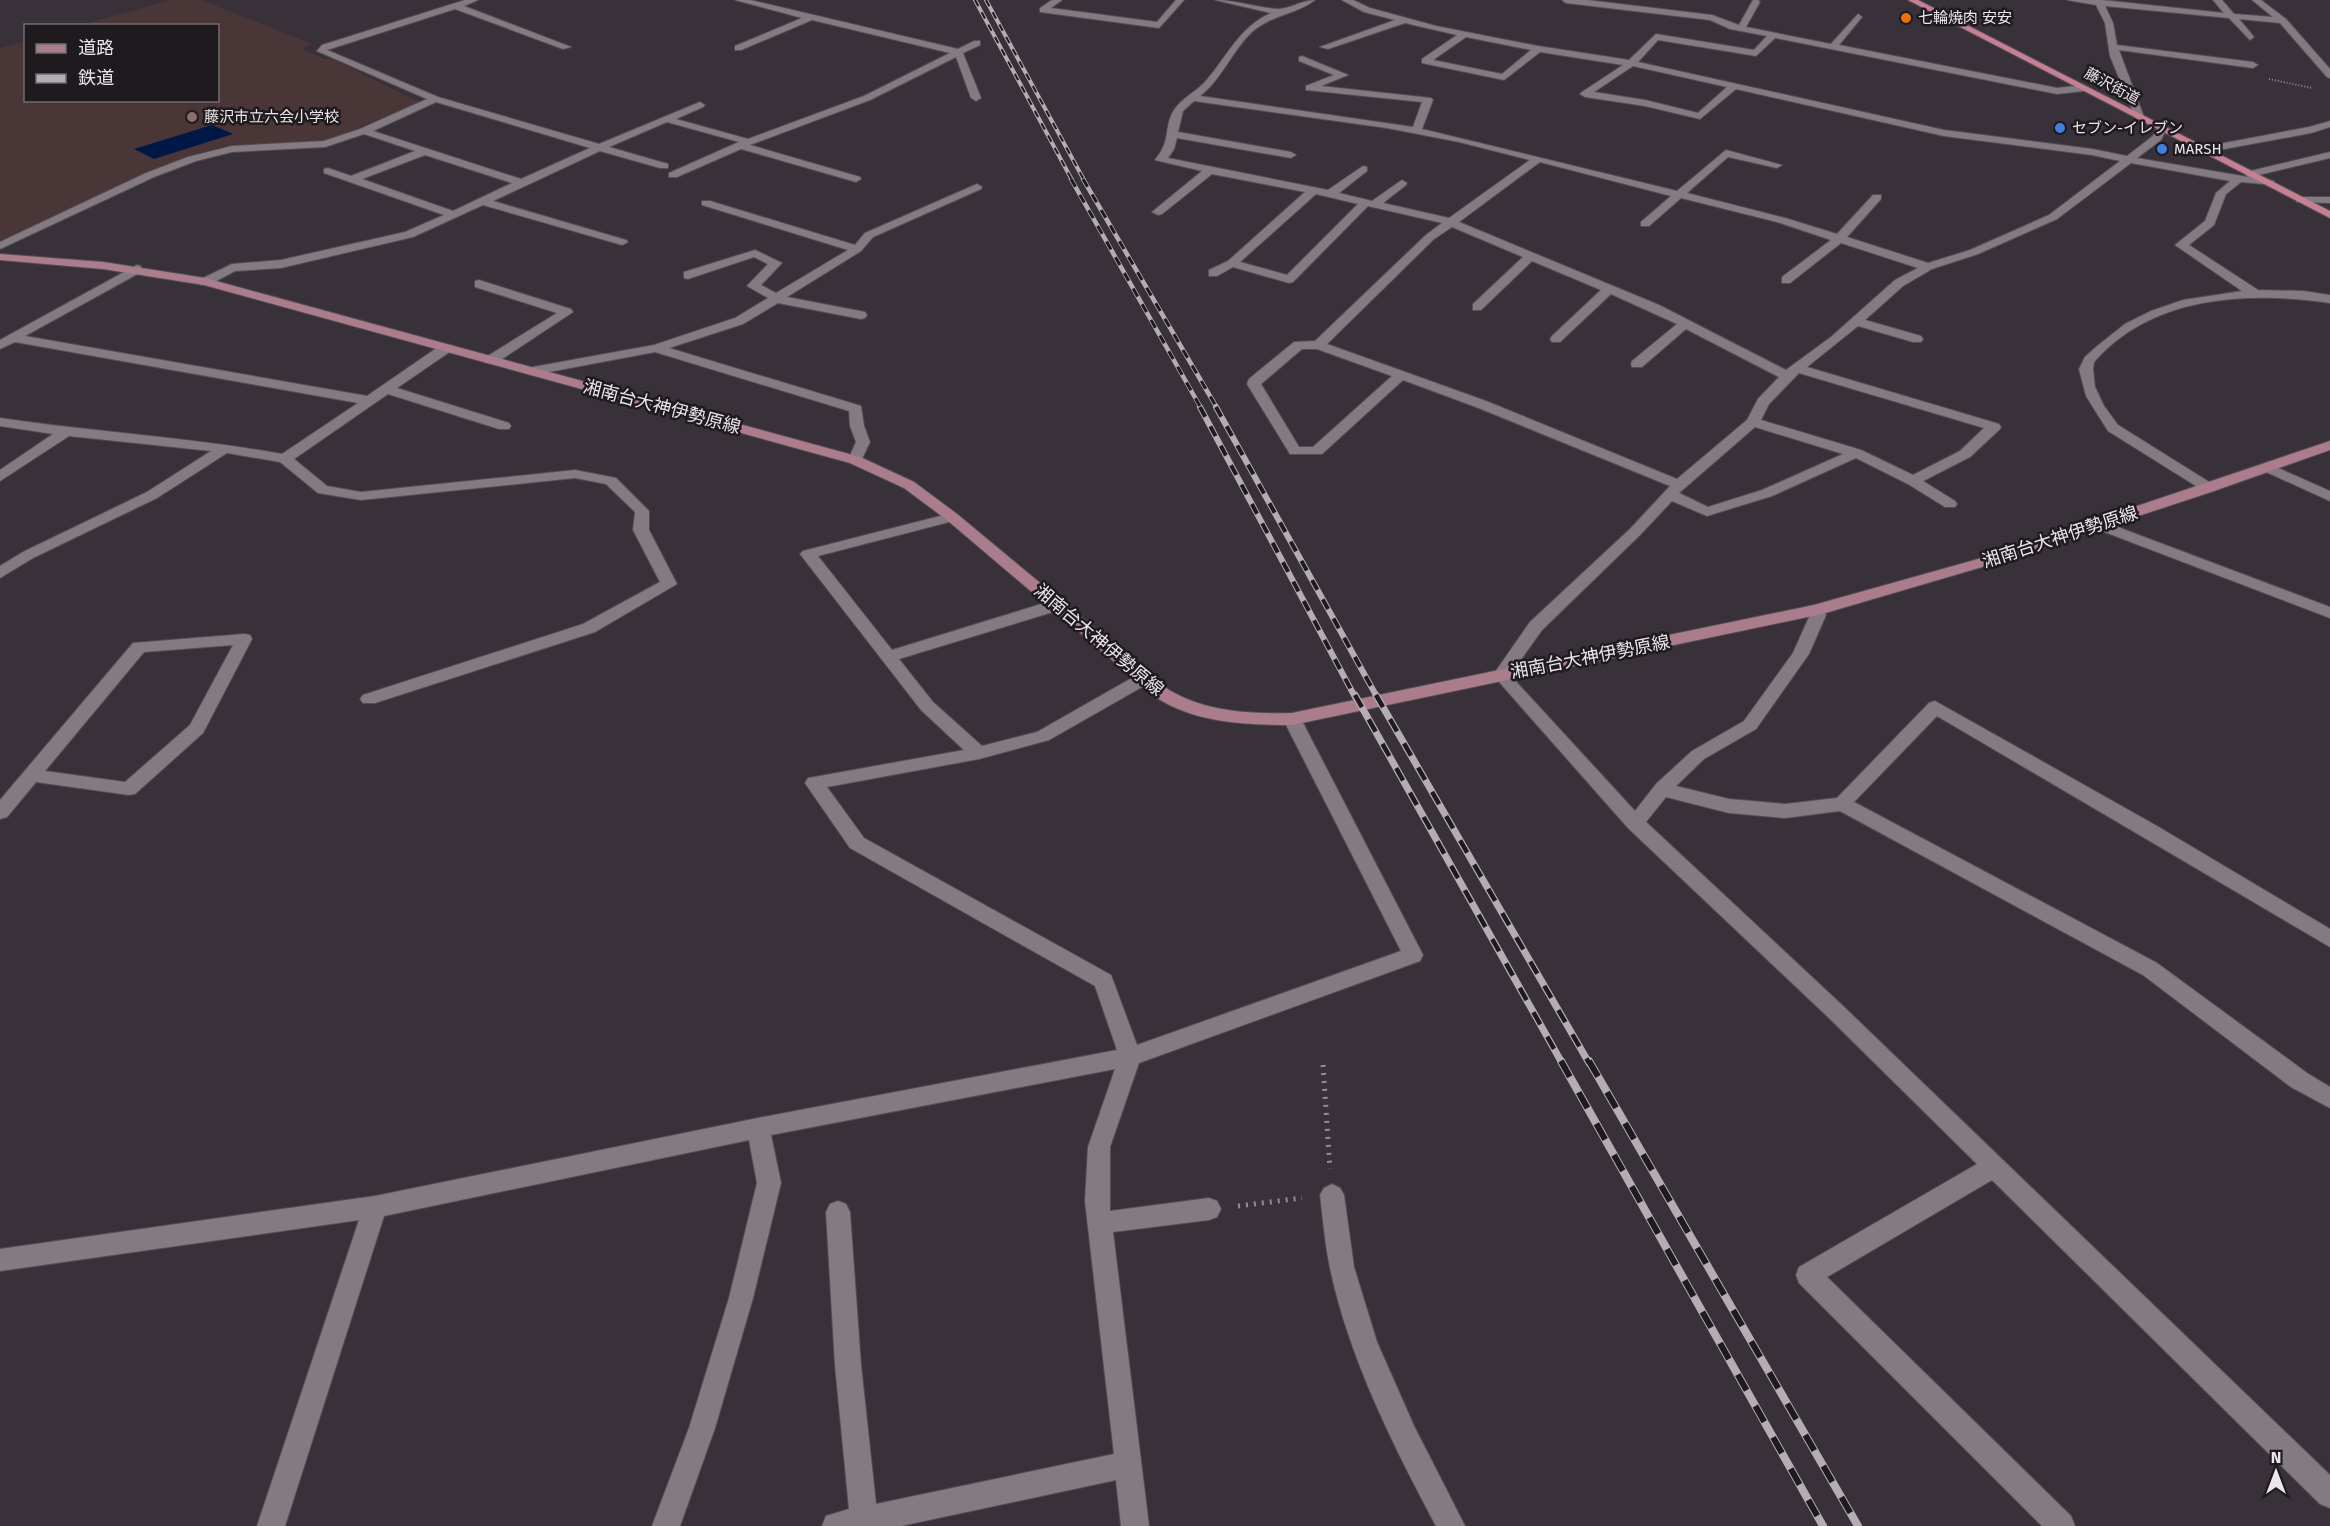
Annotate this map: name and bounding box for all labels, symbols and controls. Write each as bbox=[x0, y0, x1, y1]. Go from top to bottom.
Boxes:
place label: 七輪焼肉 安安 bbox=[1918, 9, 2012, 27]
marker: 七輪焼肉 安安 bbox=[1899, 11, 1913, 25]
legend bbox=[24, 24, 219, 102]
text: 道路 bbox=[78, 37, 114, 59]
street label: 藤沢街道 bbox=[2081, 64, 2143, 108]
text: 鉄道 bbox=[78, 67, 114, 89]
place label: 藤沢市立六会小学校 bbox=[204, 108, 339, 126]
marker: 藤沢市立六会小学校 bbox=[185, 110, 199, 124]
place label: セブン-イレブン bbox=[2072, 119, 2183, 137]
marker: セブン-イレブン bbox=[2053, 121, 2067, 135]
place label: MARSH bbox=[2174, 140, 2222, 158]
marker: MARSH bbox=[2155, 142, 2169, 156]
street label: 湘南台大神伊勢原線 bbox=[581, 375, 743, 439]
street label: 湘南台大神伊勢原線 bbox=[1980, 502, 2140, 572]
street label: 湘南台大神伊勢原線 bbox=[1030, 580, 1168, 700]
street label: 湘南台大神伊勢原線 bbox=[1508, 631, 1672, 683]
north arrow bbox=[2246, 1442, 2306, 1502]
text: N bbox=[2271, 1448, 2281, 1467]

